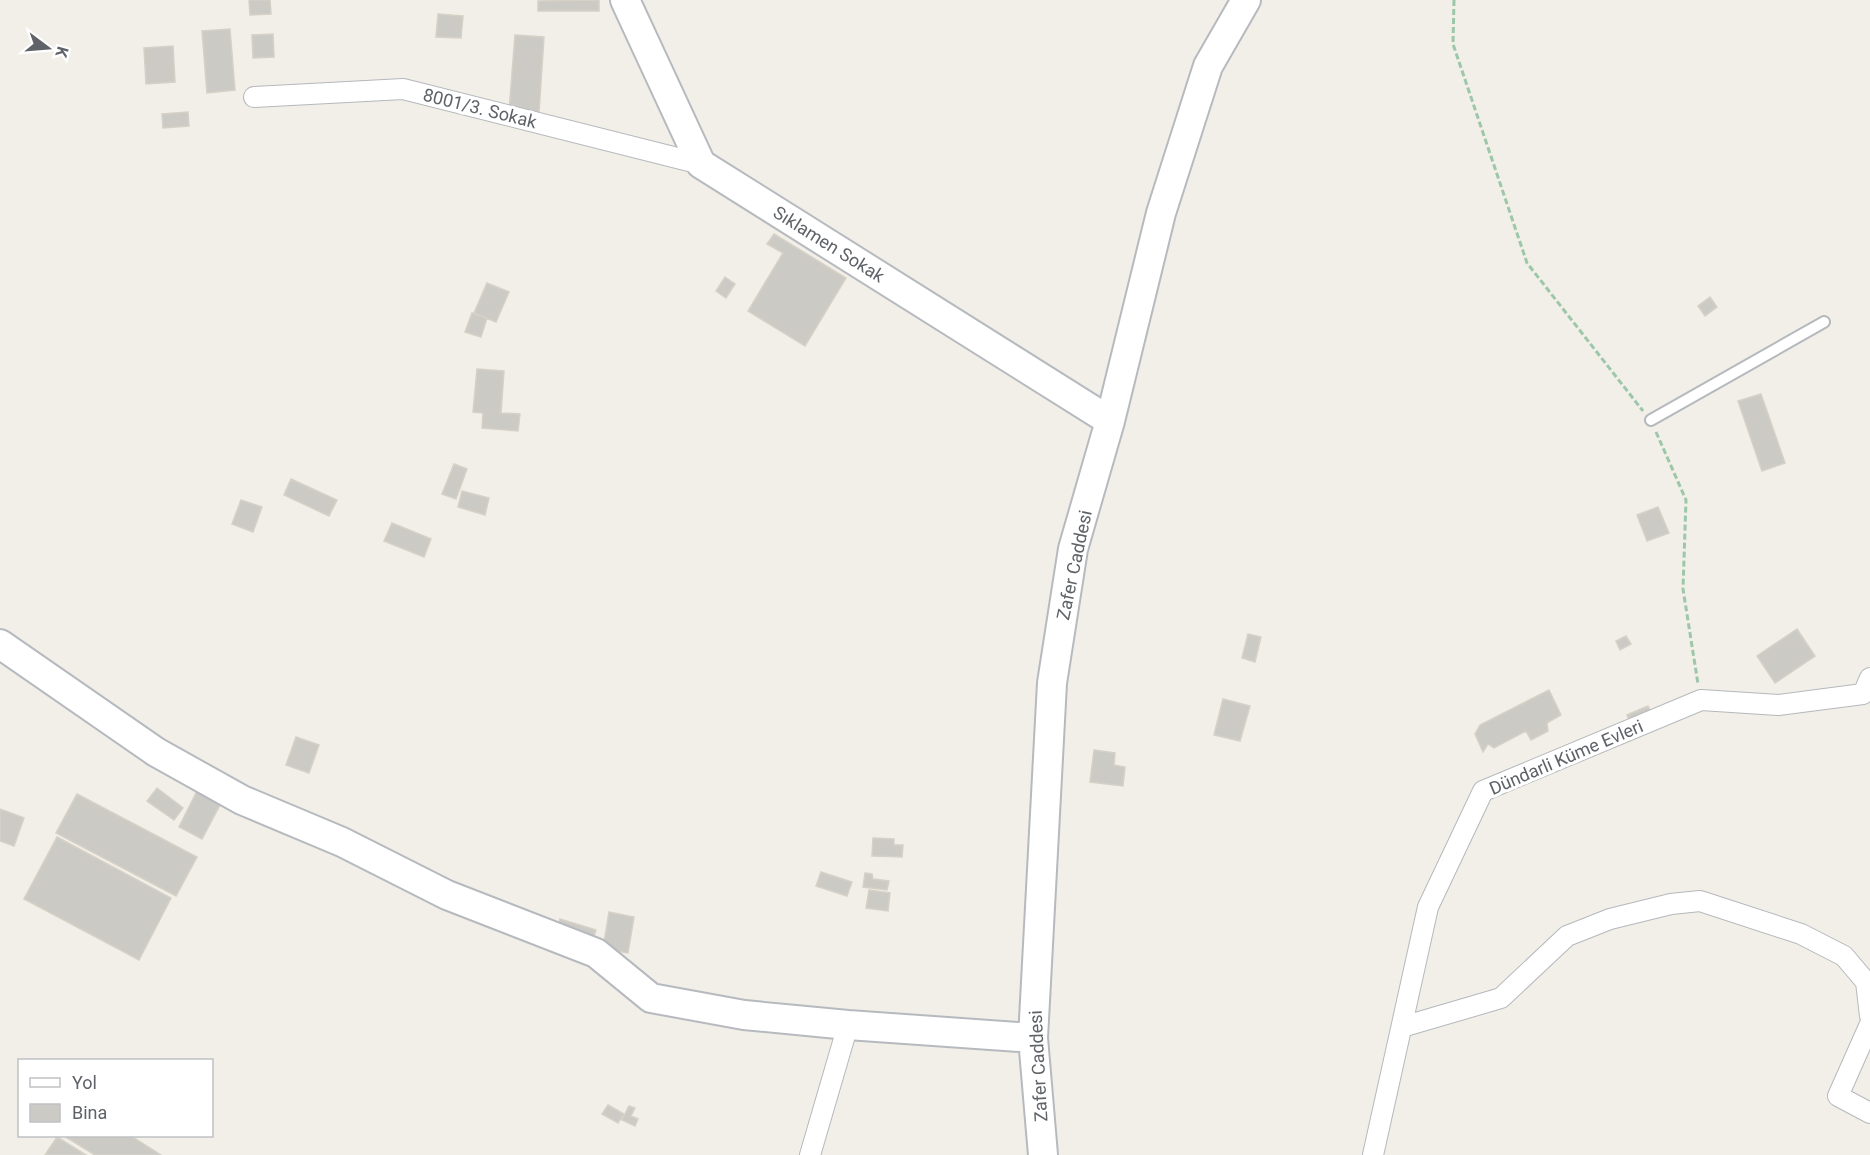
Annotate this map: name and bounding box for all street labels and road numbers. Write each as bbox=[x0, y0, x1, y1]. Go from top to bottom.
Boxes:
street label: 8001/3. Sokak bbox=[421, 84, 540, 132]
street label: Sıklamen Sokak bbox=[770, 201, 889, 287]
street label: Zafer Caddesi bbox=[1052, 508, 1096, 622]
street label: Dündarli Küme Evleri bbox=[1486, 715, 1646, 799]
street label: Zafer Caddesi bbox=[1025, 1010, 1051, 1122]

